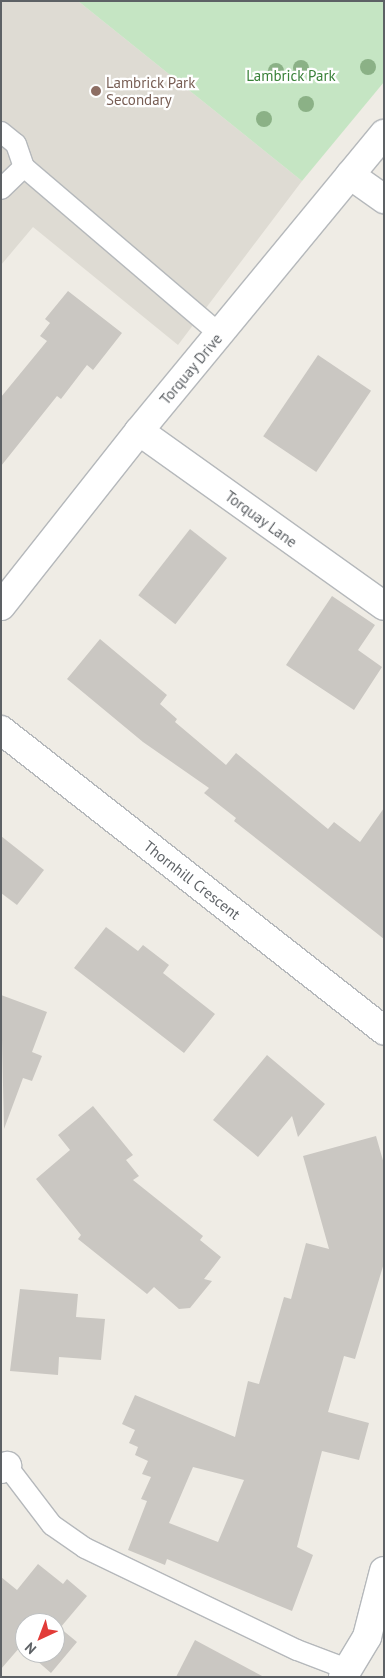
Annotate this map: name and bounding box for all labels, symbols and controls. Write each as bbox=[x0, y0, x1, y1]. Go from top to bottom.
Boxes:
park label: Lambrick Park bbox=[246, 67, 336, 85]
place label: Lambrick Park Secondary bbox=[106, 73, 196, 108]
marker: Lambrick Park Secondary bbox=[90, 85, 102, 97]
street label: Torquay Drive bbox=[156, 330, 226, 408]
street label: Torquay Lane bbox=[221, 487, 301, 551]
street label: Thornhill Crescent bbox=[140, 837, 244, 923]
north arrow bbox=[15, 1613, 65, 1663]
text: N bbox=[21, 1639, 40, 1658]

